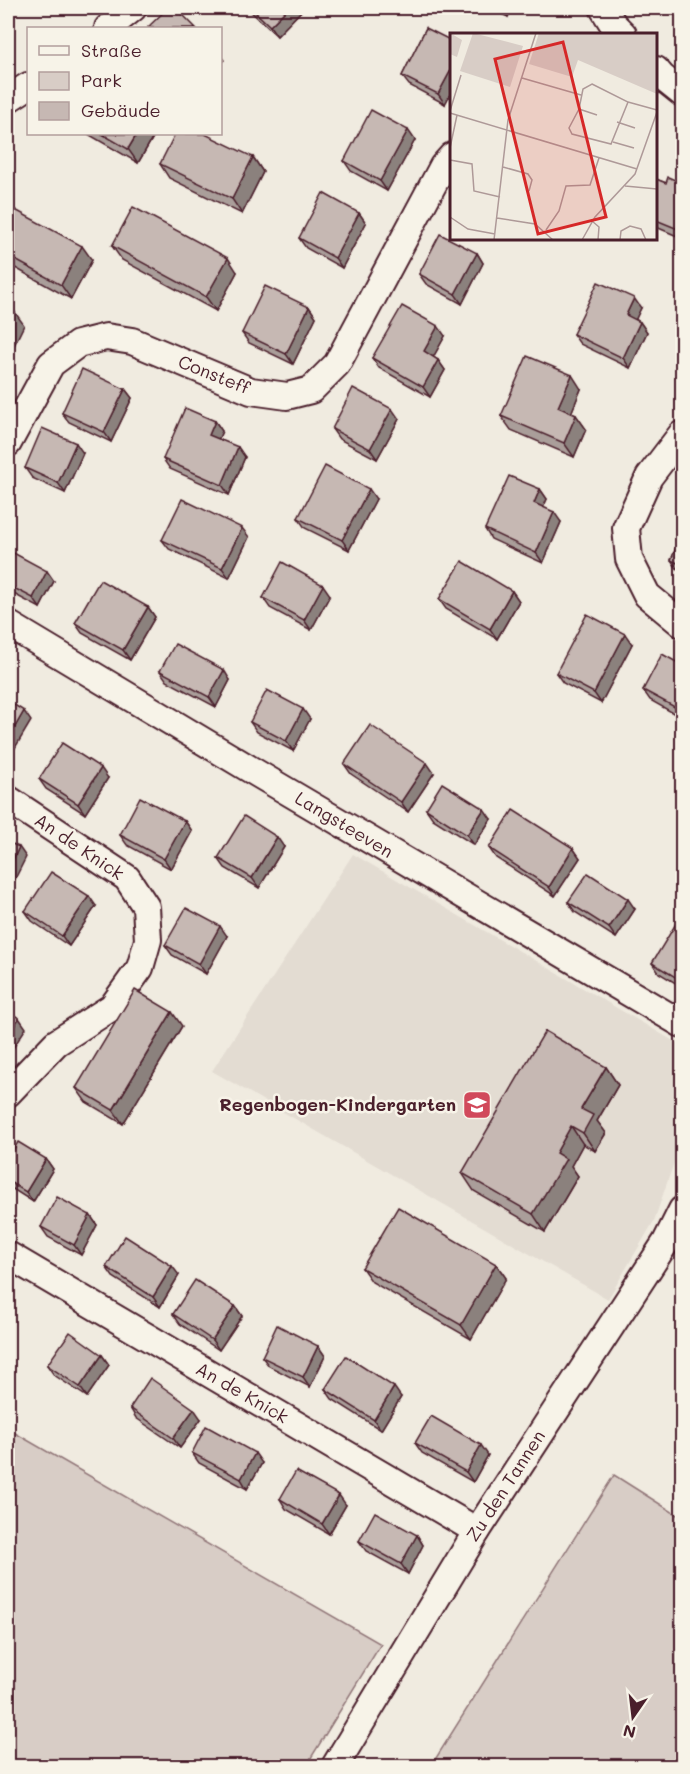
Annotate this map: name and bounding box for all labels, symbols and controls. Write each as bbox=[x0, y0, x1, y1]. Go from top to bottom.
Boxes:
legend bbox=[27, 27, 222, 135]
inset map bbox=[450, 33, 657, 240]
text: Straße bbox=[81, 38, 142, 62]
text: Park bbox=[81, 68, 122, 92]
text: Gebäude bbox=[81, 98, 161, 122]
street label: Consteff bbox=[175, 349, 255, 400]
street label: Langsteeven bbox=[291, 785, 398, 863]
street label: An de Knick bbox=[30, 807, 129, 885]
school or university icon: Regenbogen-Kindergarten bbox=[461, 1089, 493, 1121]
place label: Regenbogen-Kindergarten bbox=[219, 1092, 456, 1116]
street label: An de Knick bbox=[192, 1356, 293, 1428]
street label: Zu den Tannen bbox=[460, 1425, 550, 1546]
north arrow bbox=[603, 1687, 663, 1747]
text: N bbox=[621, 1720, 638, 1744]

